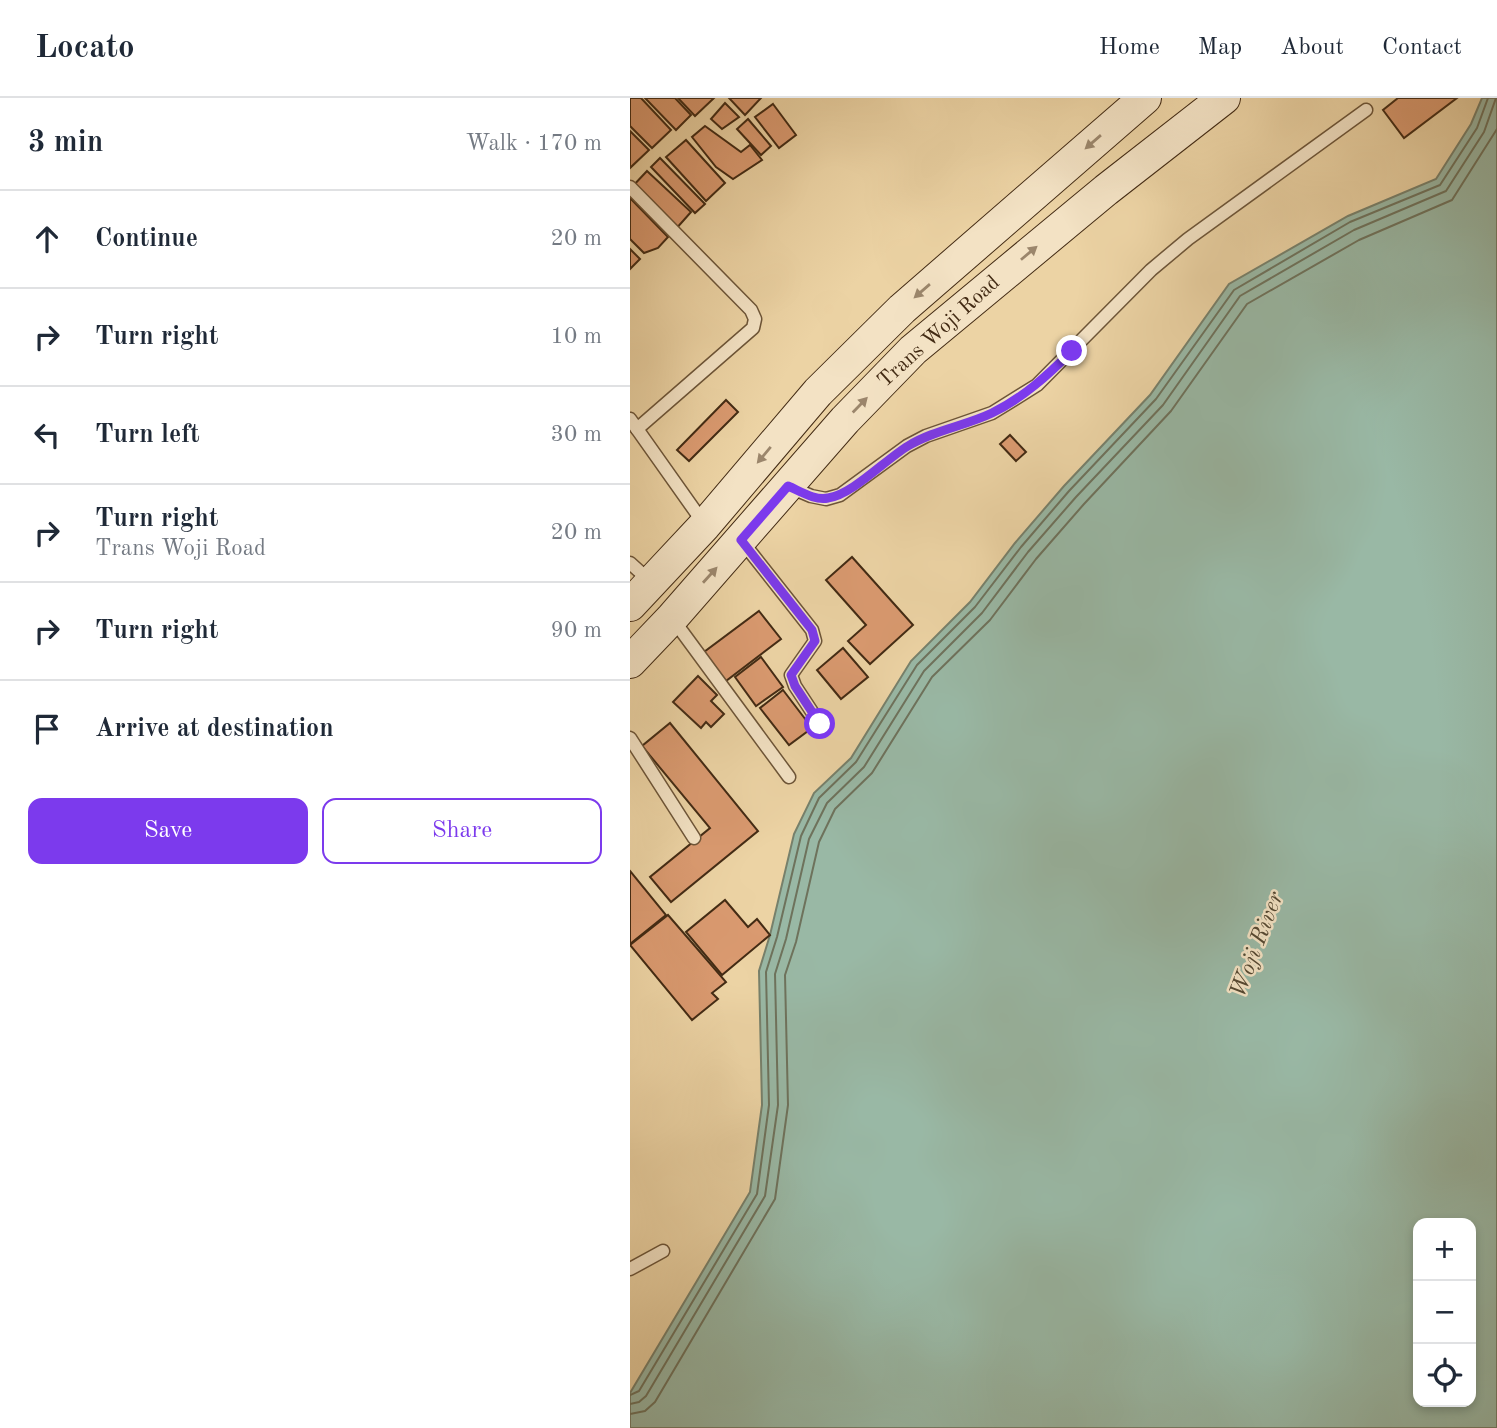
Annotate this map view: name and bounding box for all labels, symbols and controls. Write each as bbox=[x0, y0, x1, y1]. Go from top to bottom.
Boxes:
text: Locato bbox=[35, 32, 135, 65]
text: Home bbox=[1099, 36, 1160, 60]
text: Map bbox=[1198, 36, 1242, 60]
text: About bbox=[1280, 36, 1344, 60]
text: Contact bbox=[1382, 36, 1462, 60]
text: 3 min bbox=[28, 128, 103, 158]
text: Walk · 170 m bbox=[466, 132, 602, 155]
one-way arrow bbox=[1085, 134, 1102, 149]
icon: ahead bbox=[28, 220, 66, 258]
text: Continue bbox=[95, 226, 198, 252]
text: 20 m bbox=[551, 227, 602, 250]
one-way arrow bbox=[1020, 246, 1038, 261]
street label: Trans Woji Road bbox=[874, 272, 1004, 392]
one-way arrow bbox=[913, 283, 931, 299]
icon: right bbox=[28, 318, 66, 356]
text: Turn right bbox=[95, 324, 218, 350]
text: 10 m bbox=[551, 325, 602, 348]
route end bbox=[1056, 335, 1087, 366]
one-way arrow bbox=[852, 397, 868, 414]
icon: left bbox=[28, 416, 66, 454]
text: Turn left bbox=[95, 422, 200, 448]
text: 30 m bbox=[551, 423, 602, 446]
one-way arrow bbox=[757, 447, 772, 464]
text: Turn right bbox=[95, 506, 218, 532]
icon: right bbox=[28, 514, 66, 552]
text: 20 m bbox=[551, 521, 602, 544]
text: Trans Woji Road bbox=[95, 537, 266, 560]
one-way arrow bbox=[701, 567, 717, 584]
icon: right bbox=[28, 612, 66, 650]
text: Turn right bbox=[95, 618, 218, 644]
text: 90 m bbox=[551, 619, 602, 642]
route start bbox=[804, 708, 835, 739]
icon: arrive bbox=[28, 710, 66, 748]
text: Arrive at destination bbox=[95, 716, 334, 742]
button: Save bbox=[28, 798, 308, 864]
button: Share bbox=[322, 798, 602, 864]
water label: Woji River bbox=[1226, 888, 1289, 1002]
map controls bbox=[1413, 1218, 1476, 1407]
button: + bbox=[1413, 1218, 1476, 1281]
button: − bbox=[1413, 1281, 1476, 1344]
button: locate bbox=[1413, 1344, 1476, 1407]

